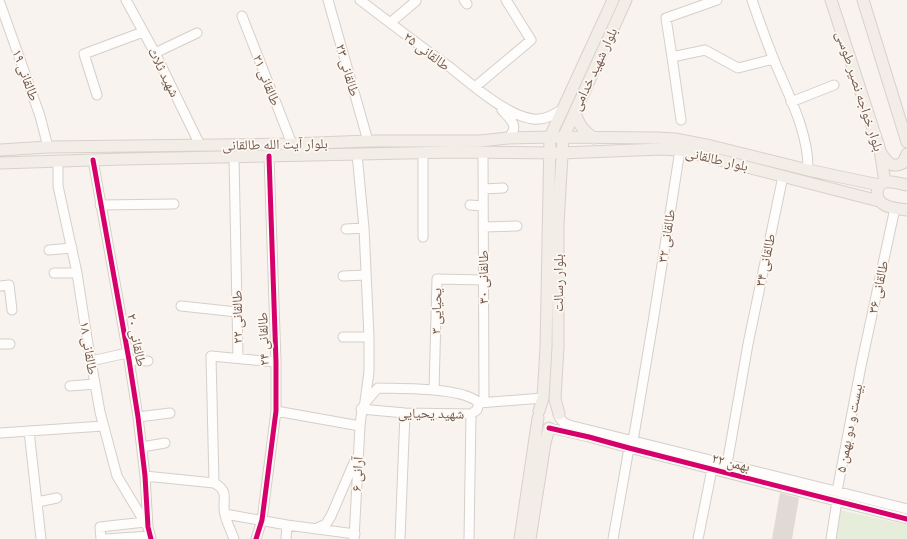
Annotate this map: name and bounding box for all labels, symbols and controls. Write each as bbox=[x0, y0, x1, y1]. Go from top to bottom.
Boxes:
street label: بلوار شهید خدامی bbox=[568, 25, 621, 114]
street label: طالقانی ۲۵ bbox=[400, 28, 453, 74]
street label: بلوار خواجه نصیر طوسی bbox=[832, 29, 887, 154]
street label: طالقانی ۲۳ bbox=[332, 42, 363, 98]
street label: شهید ثلاث bbox=[144, 45, 183, 100]
street label: طالقانی ۱۹ bbox=[8, 47, 43, 103]
street label: طالقانی ۲۱ bbox=[249, 52, 284, 108]
street label: بلوار آیت الله طالقانی bbox=[222, 135, 328, 154]
street label: بلوار طالقانی bbox=[684, 144, 750, 175]
street label: طالقانی ۳۲ bbox=[654, 208, 679, 264]
street label: طالقانی ۳۴ bbox=[752, 232, 779, 288]
street label: طالقانی ۳۰ bbox=[475, 250, 492, 304]
street label: بلوار رسالت bbox=[550, 254, 567, 312]
street label: طالقانی ۳۶ bbox=[865, 259, 892, 315]
street label: یحیایی ۳ bbox=[428, 287, 445, 334]
street label: طالقانی ۲۲ bbox=[229, 290, 246, 344]
street label: طالقانی ۲۰ bbox=[123, 312, 150, 368]
street label: طالقانی ۲۴ bbox=[254, 312, 273, 366]
street label: طالقانی ۱۸ bbox=[76, 320, 101, 376]
street label: بیست و دو بهمن ۵ bbox=[833, 382, 866, 474]
street label: شهید یحیایی bbox=[398, 404, 464, 423]
street label: ۲۲ بهمن bbox=[710, 450, 752, 475]
street label: آرانی ۶ bbox=[348, 456, 367, 492]

